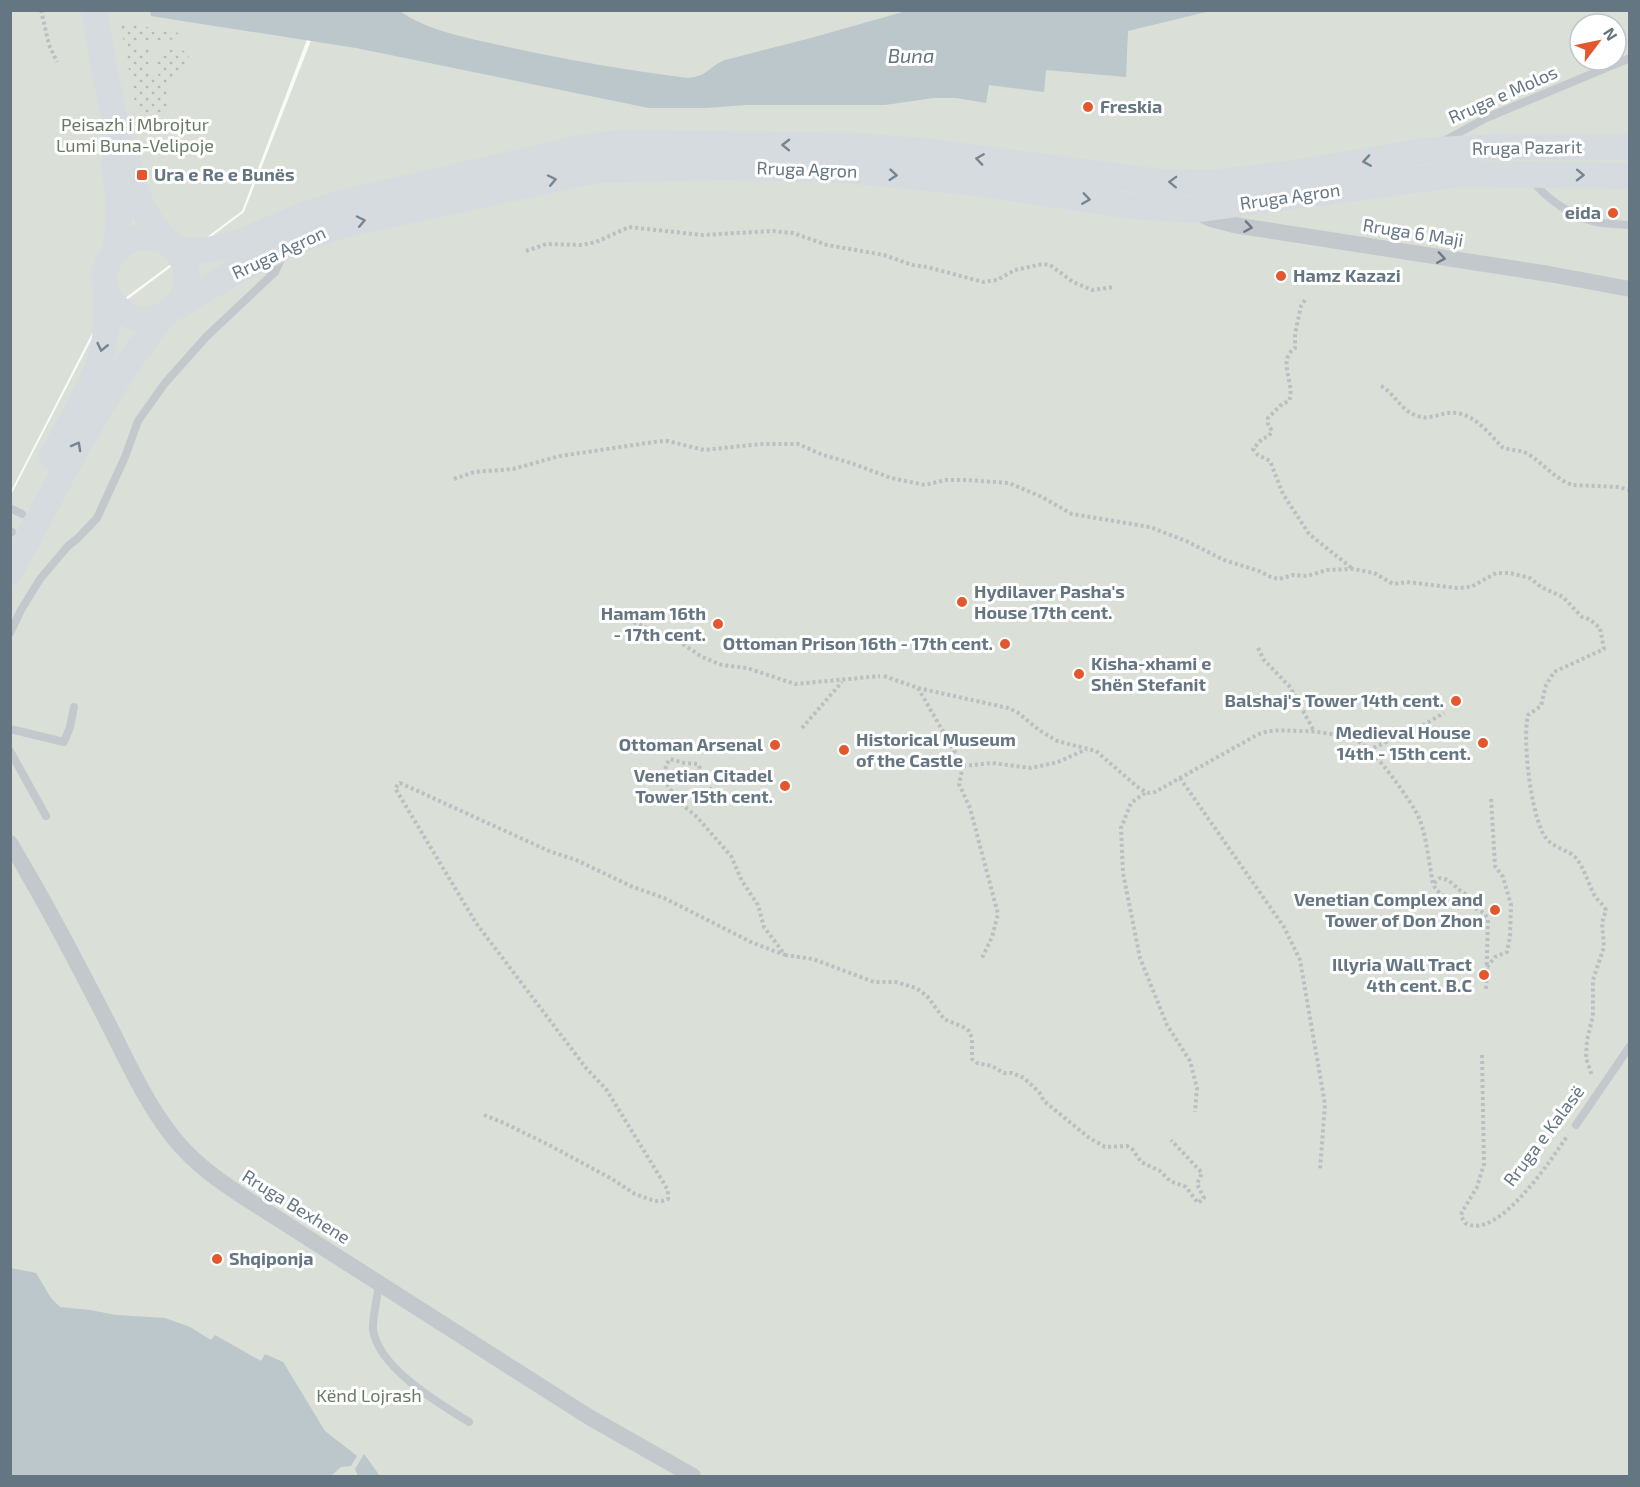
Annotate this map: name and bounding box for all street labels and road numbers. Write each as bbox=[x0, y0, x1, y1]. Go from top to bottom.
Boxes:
street label: Rruga e Molos bbox=[1445, 60, 1560, 128]
street label: Rruga Pazarit bbox=[1472, 135, 1583, 159]
street label: Rruga Agron bbox=[756, 156, 858, 182]
street label: Rruga Agron bbox=[1238, 178, 1341, 214]
street label: Rruga 6 Maji bbox=[1361, 213, 1465, 251]
street label: Rruga Agron bbox=[228, 221, 329, 283]
street label: Rruga e Kalasë bbox=[1498, 1081, 1588, 1190]
street label: Rruga Bexhene bbox=[239, 1164, 355, 1248]

